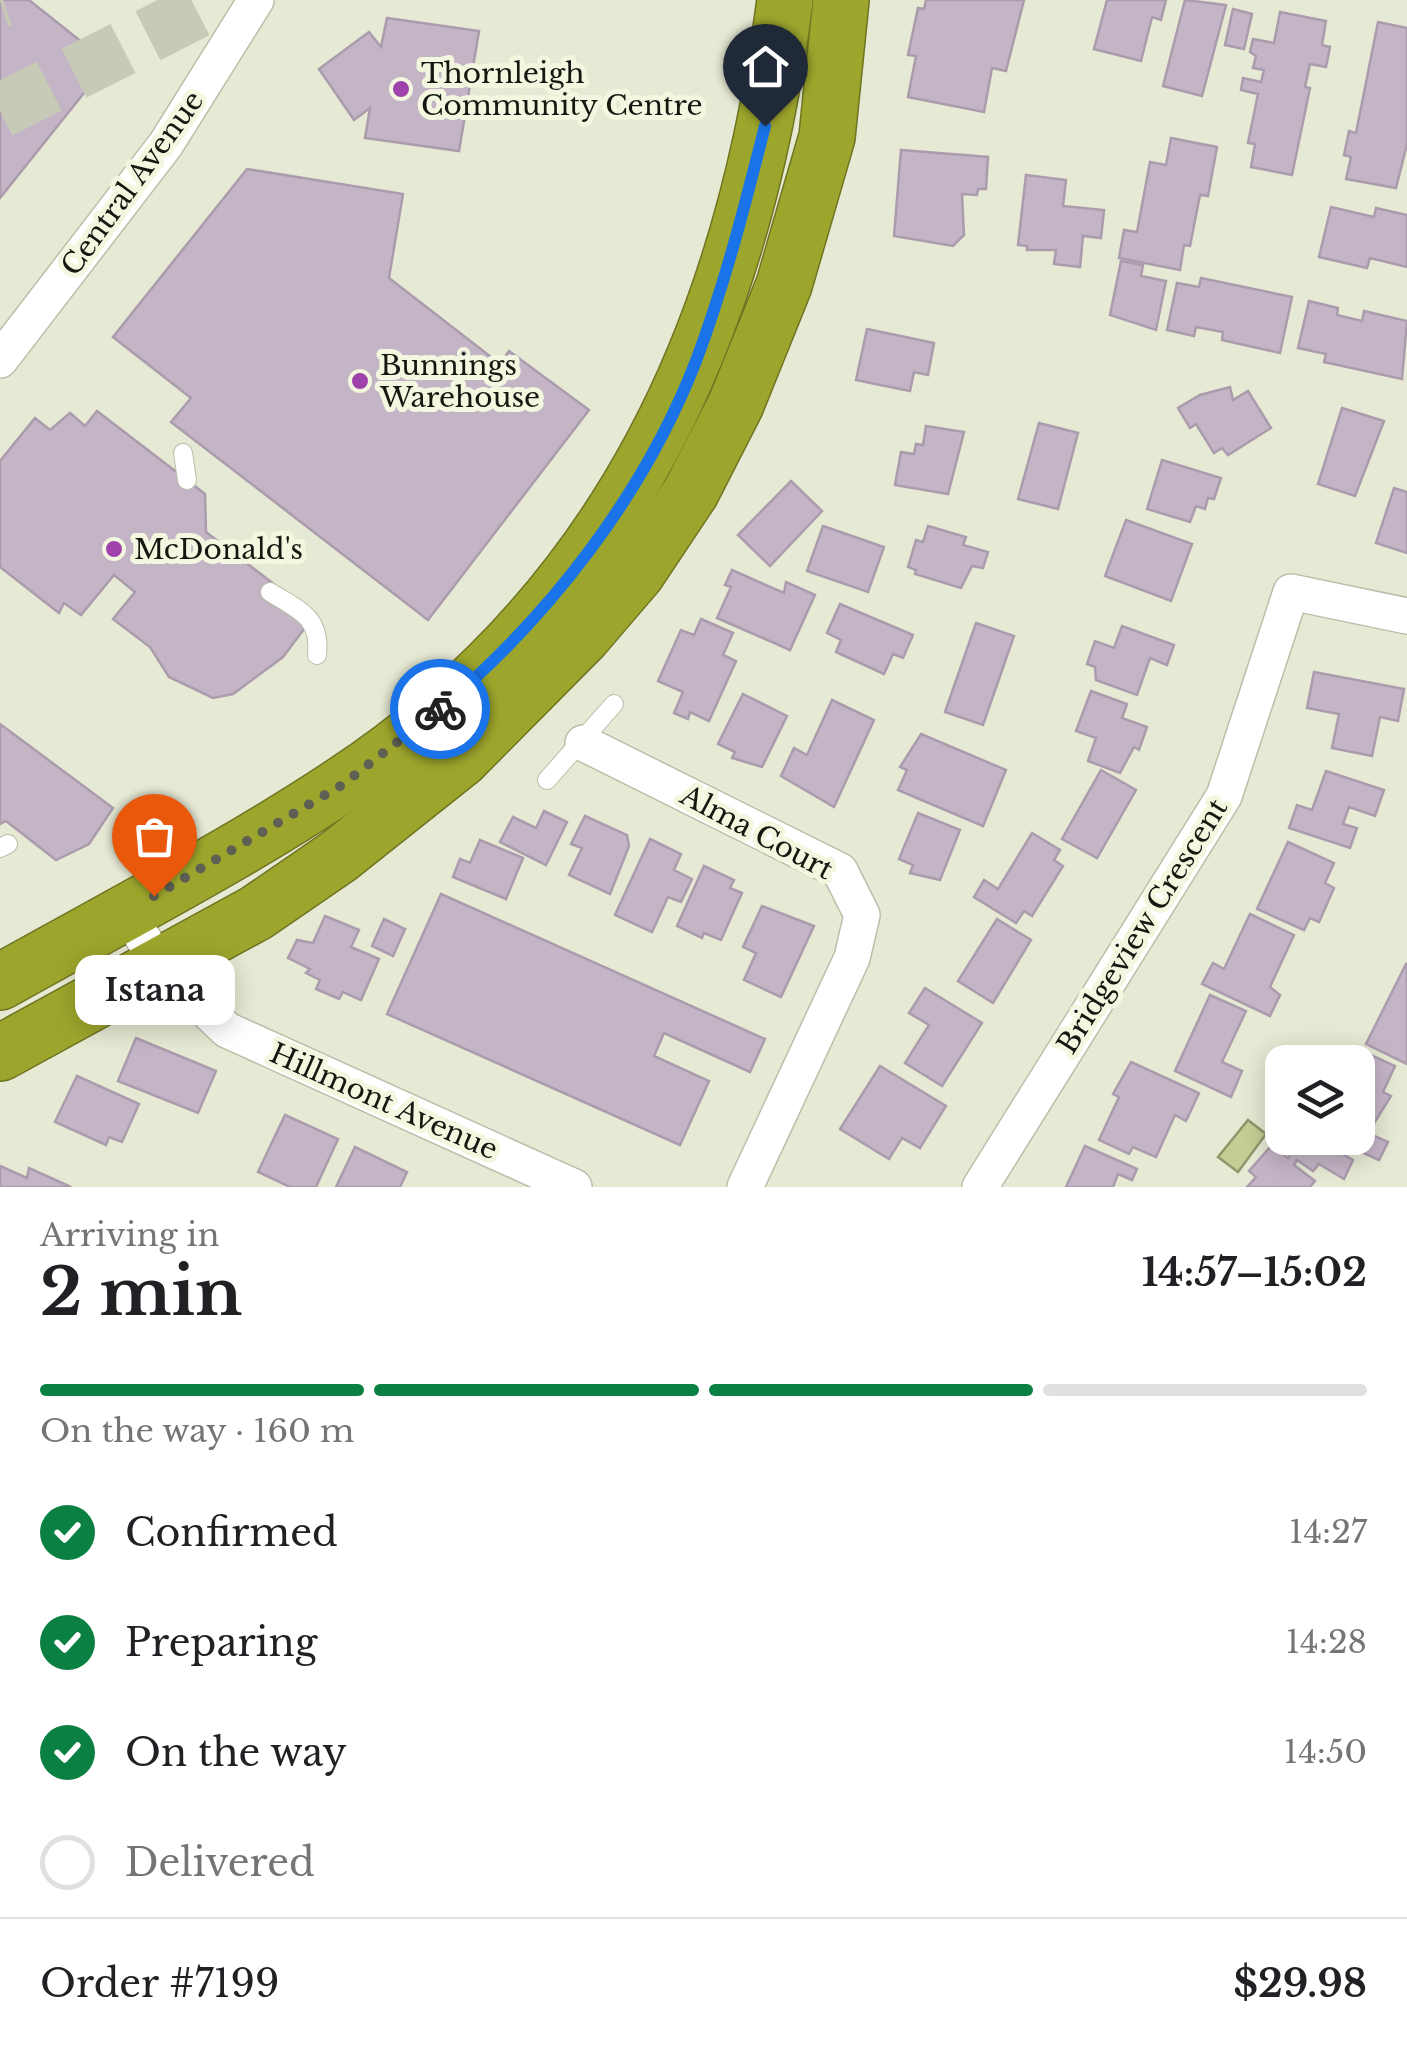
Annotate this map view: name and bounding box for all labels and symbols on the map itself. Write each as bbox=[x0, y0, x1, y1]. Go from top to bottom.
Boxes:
pin bbox=[723, 24, 808, 127]
place label: Thornleigh Community Centre bbox=[421, 56, 703, 123]
marker: Thornleigh Community Centre bbox=[390, 78, 412, 100]
street label: Central Avenue bbox=[54, 84, 211, 283]
place label: Bunnings Warehouse bbox=[379, 348, 540, 415]
marker: Bunnings Warehouse bbox=[349, 370, 371, 392]
place label: McDonald's bbox=[134, 532, 303, 567]
marker: McDonald's bbox=[103, 538, 125, 560]
courier bbox=[390, 659, 490, 759]
street label: Alma Court bbox=[674, 777, 839, 887]
street label: Bridgeview Crescent bbox=[1050, 792, 1235, 1060]
pin bbox=[112, 794, 197, 897]
callout: Istana bbox=[74, 956, 234, 1026]
street label: Hillmont Avenue bbox=[265, 1036, 503, 1167]

